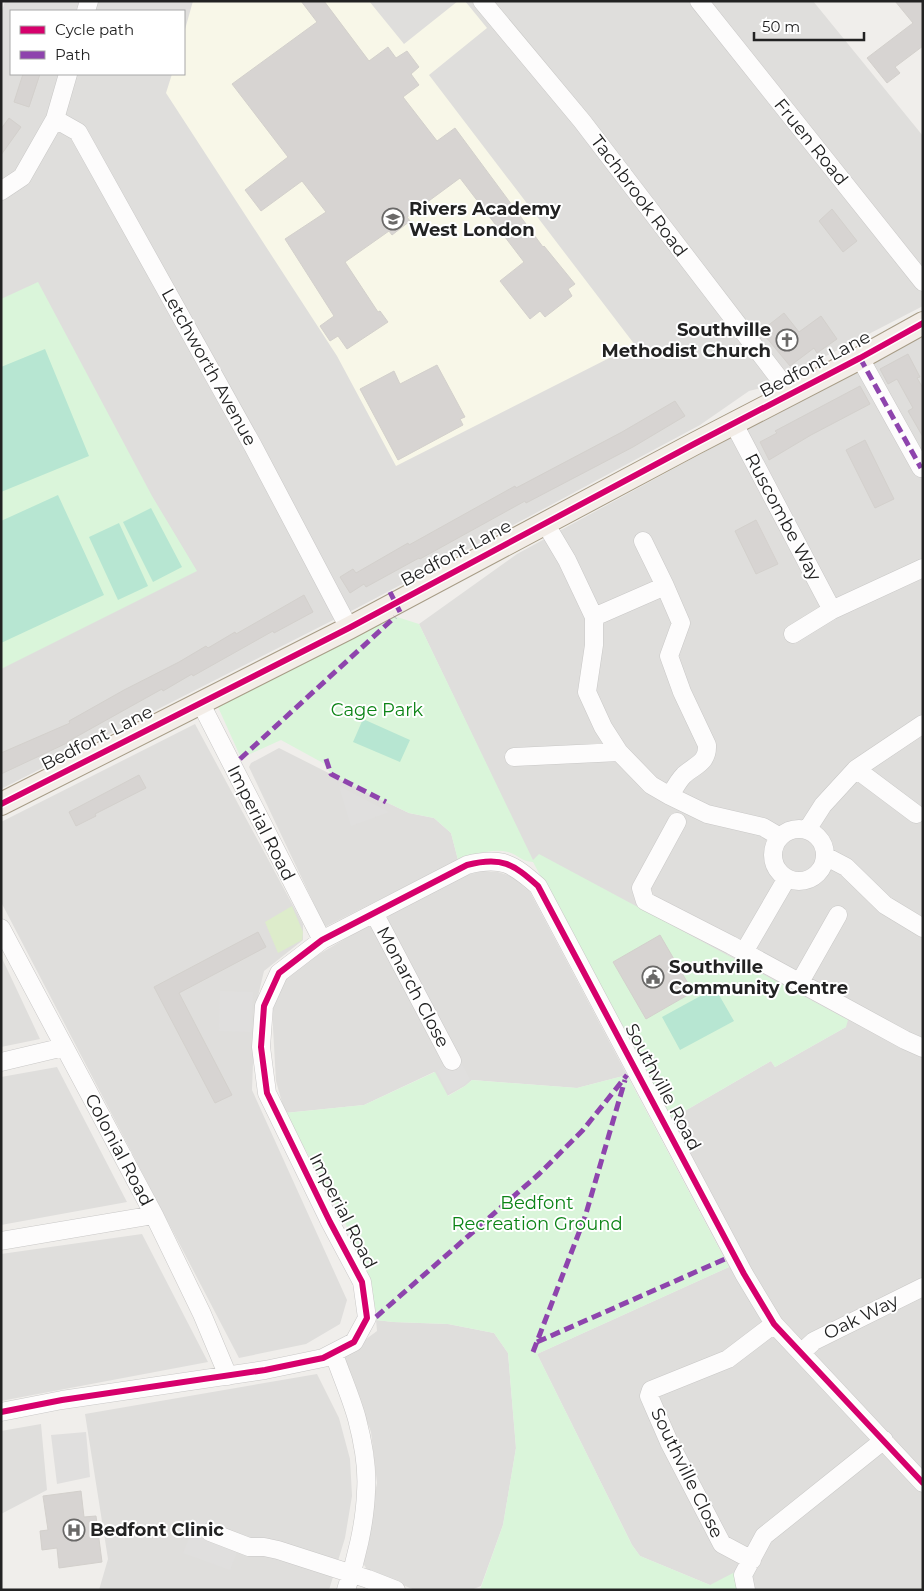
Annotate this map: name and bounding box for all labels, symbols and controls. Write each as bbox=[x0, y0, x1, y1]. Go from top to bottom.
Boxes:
legend bbox=[10, 10, 185, 75]
scale bar bbox=[754, 10, 864, 42]
text: 50 m bbox=[762, 17, 800, 36]
text: Cycle path bbox=[55, 20, 134, 39]
text: Path bbox=[55, 45, 91, 64]
street label: Fruen Road bbox=[769, 94, 853, 190]
street label: Tachbrook Road bbox=[586, 131, 692, 261]
place label: Rivers Academy West London bbox=[409, 198, 561, 241]
school or university icon: Rivers Academy West London bbox=[381, 207, 405, 231]
street label: Letchworth Avenue bbox=[157, 284, 262, 450]
place label: Southville Methodist Church bbox=[602, 319, 771, 362]
street label: Bedfont Lane bbox=[756, 326, 874, 402]
church icon: Southville Methodist Church bbox=[775, 328, 799, 352]
street label: Ruscombe Way bbox=[740, 450, 826, 585]
street label: Bedfont Lane bbox=[397, 515, 515, 591]
park label: Cage Park bbox=[331, 699, 423, 721]
street label: Bedfont Lane bbox=[38, 700, 157, 776]
street label: Imperial Road bbox=[222, 762, 300, 884]
street label: Monarch Close bbox=[372, 923, 454, 1051]
place label: Southville Community Centre bbox=[669, 956, 848, 999]
public building icon: Southville Community Centre bbox=[641, 965, 665, 989]
street label: Southville Road bbox=[620, 1020, 706, 1154]
street label: Colonial Road bbox=[80, 1090, 158, 1210]
street label: Imperial Road bbox=[304, 1150, 382, 1272]
park label: Bedfont Recreation Ground bbox=[451, 1192, 623, 1235]
street label: Oak Way bbox=[820, 1289, 902, 1344]
street label: Southville Close bbox=[646, 1404, 728, 1542]
hospital icon: Bedfont Clinic bbox=[62, 1518, 86, 1542]
place label: Bedfont Clinic bbox=[90, 1519, 224, 1541]

